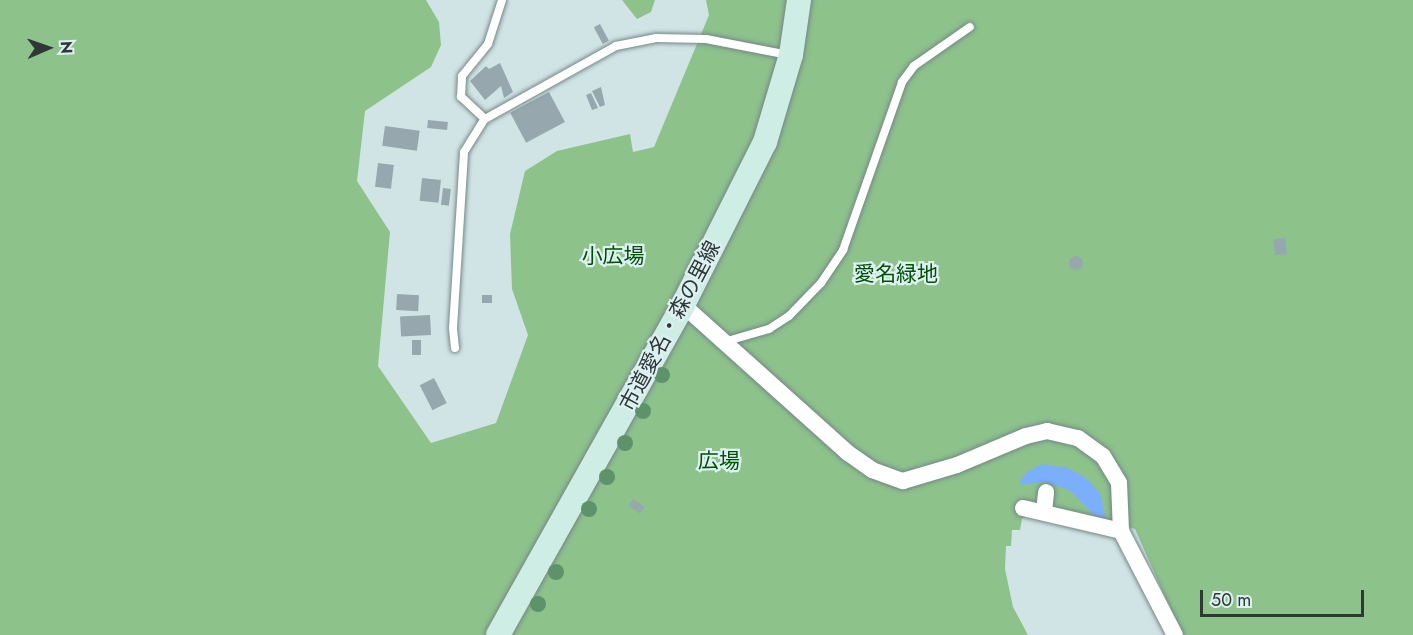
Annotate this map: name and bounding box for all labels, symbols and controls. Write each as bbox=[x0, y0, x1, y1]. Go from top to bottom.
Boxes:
north arrow bbox=[18, 18, 78, 78]
text: N bbox=[55, 41, 78, 54]
street label: 市道愛名・森の里線 bbox=[615, 237, 725, 415]
park label: 小広場 bbox=[582, 243, 644, 269]
park label: 愛名緑地 bbox=[854, 261, 938, 287]
park label: 広場 bbox=[698, 448, 740, 474]
scale bar bbox=[1203, 578, 1366, 616]
text: 50 m bbox=[1211, 587, 1251, 613]

